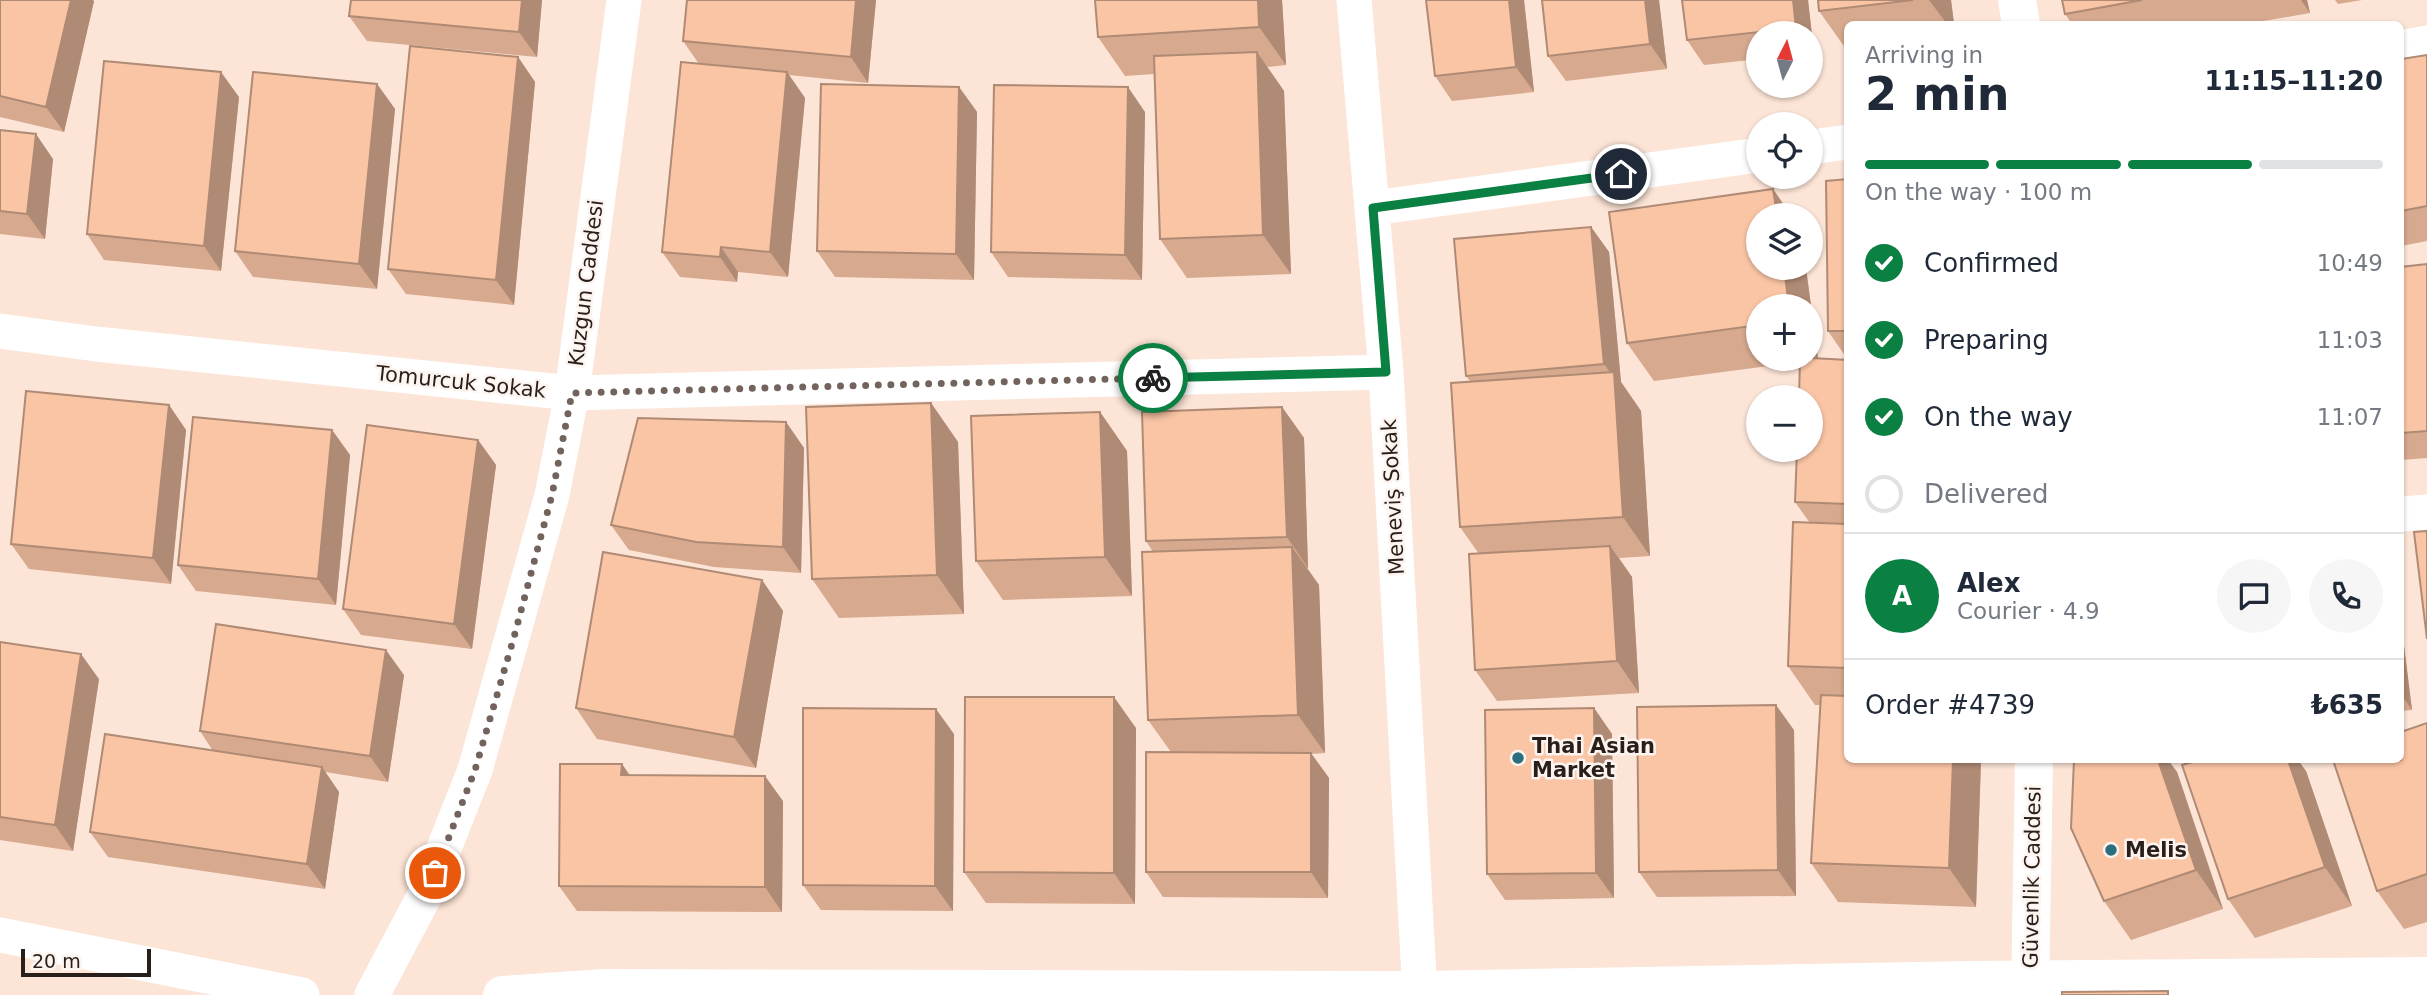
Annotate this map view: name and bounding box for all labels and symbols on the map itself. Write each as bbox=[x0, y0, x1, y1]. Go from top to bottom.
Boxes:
north arrow bbox=[1746, 21, 1824, 98]
pin bbox=[1591, 144, 1651, 204]
street label: Kuzgun Caddesi bbox=[564, 198, 608, 368]
courier bbox=[1118, 343, 1188, 413]
street label: Tomurcuk Sokak bbox=[374, 361, 548, 403]
street label: Meneviş Sokak bbox=[1377, 418, 1409, 576]
place label: Thai Asian Market bbox=[1532, 734, 1655, 782]
marker: Thai Asian Market bbox=[1510, 750, 1526, 766]
street label: Güvenlik Caddesi bbox=[2018, 785, 2046, 969]
place label: Melis bbox=[2125, 838, 2187, 862]
marker: Melis bbox=[2103, 842, 2119, 858]
pin bbox=[405, 843, 465, 903]
scale bar bbox=[21, 946, 150, 978]

